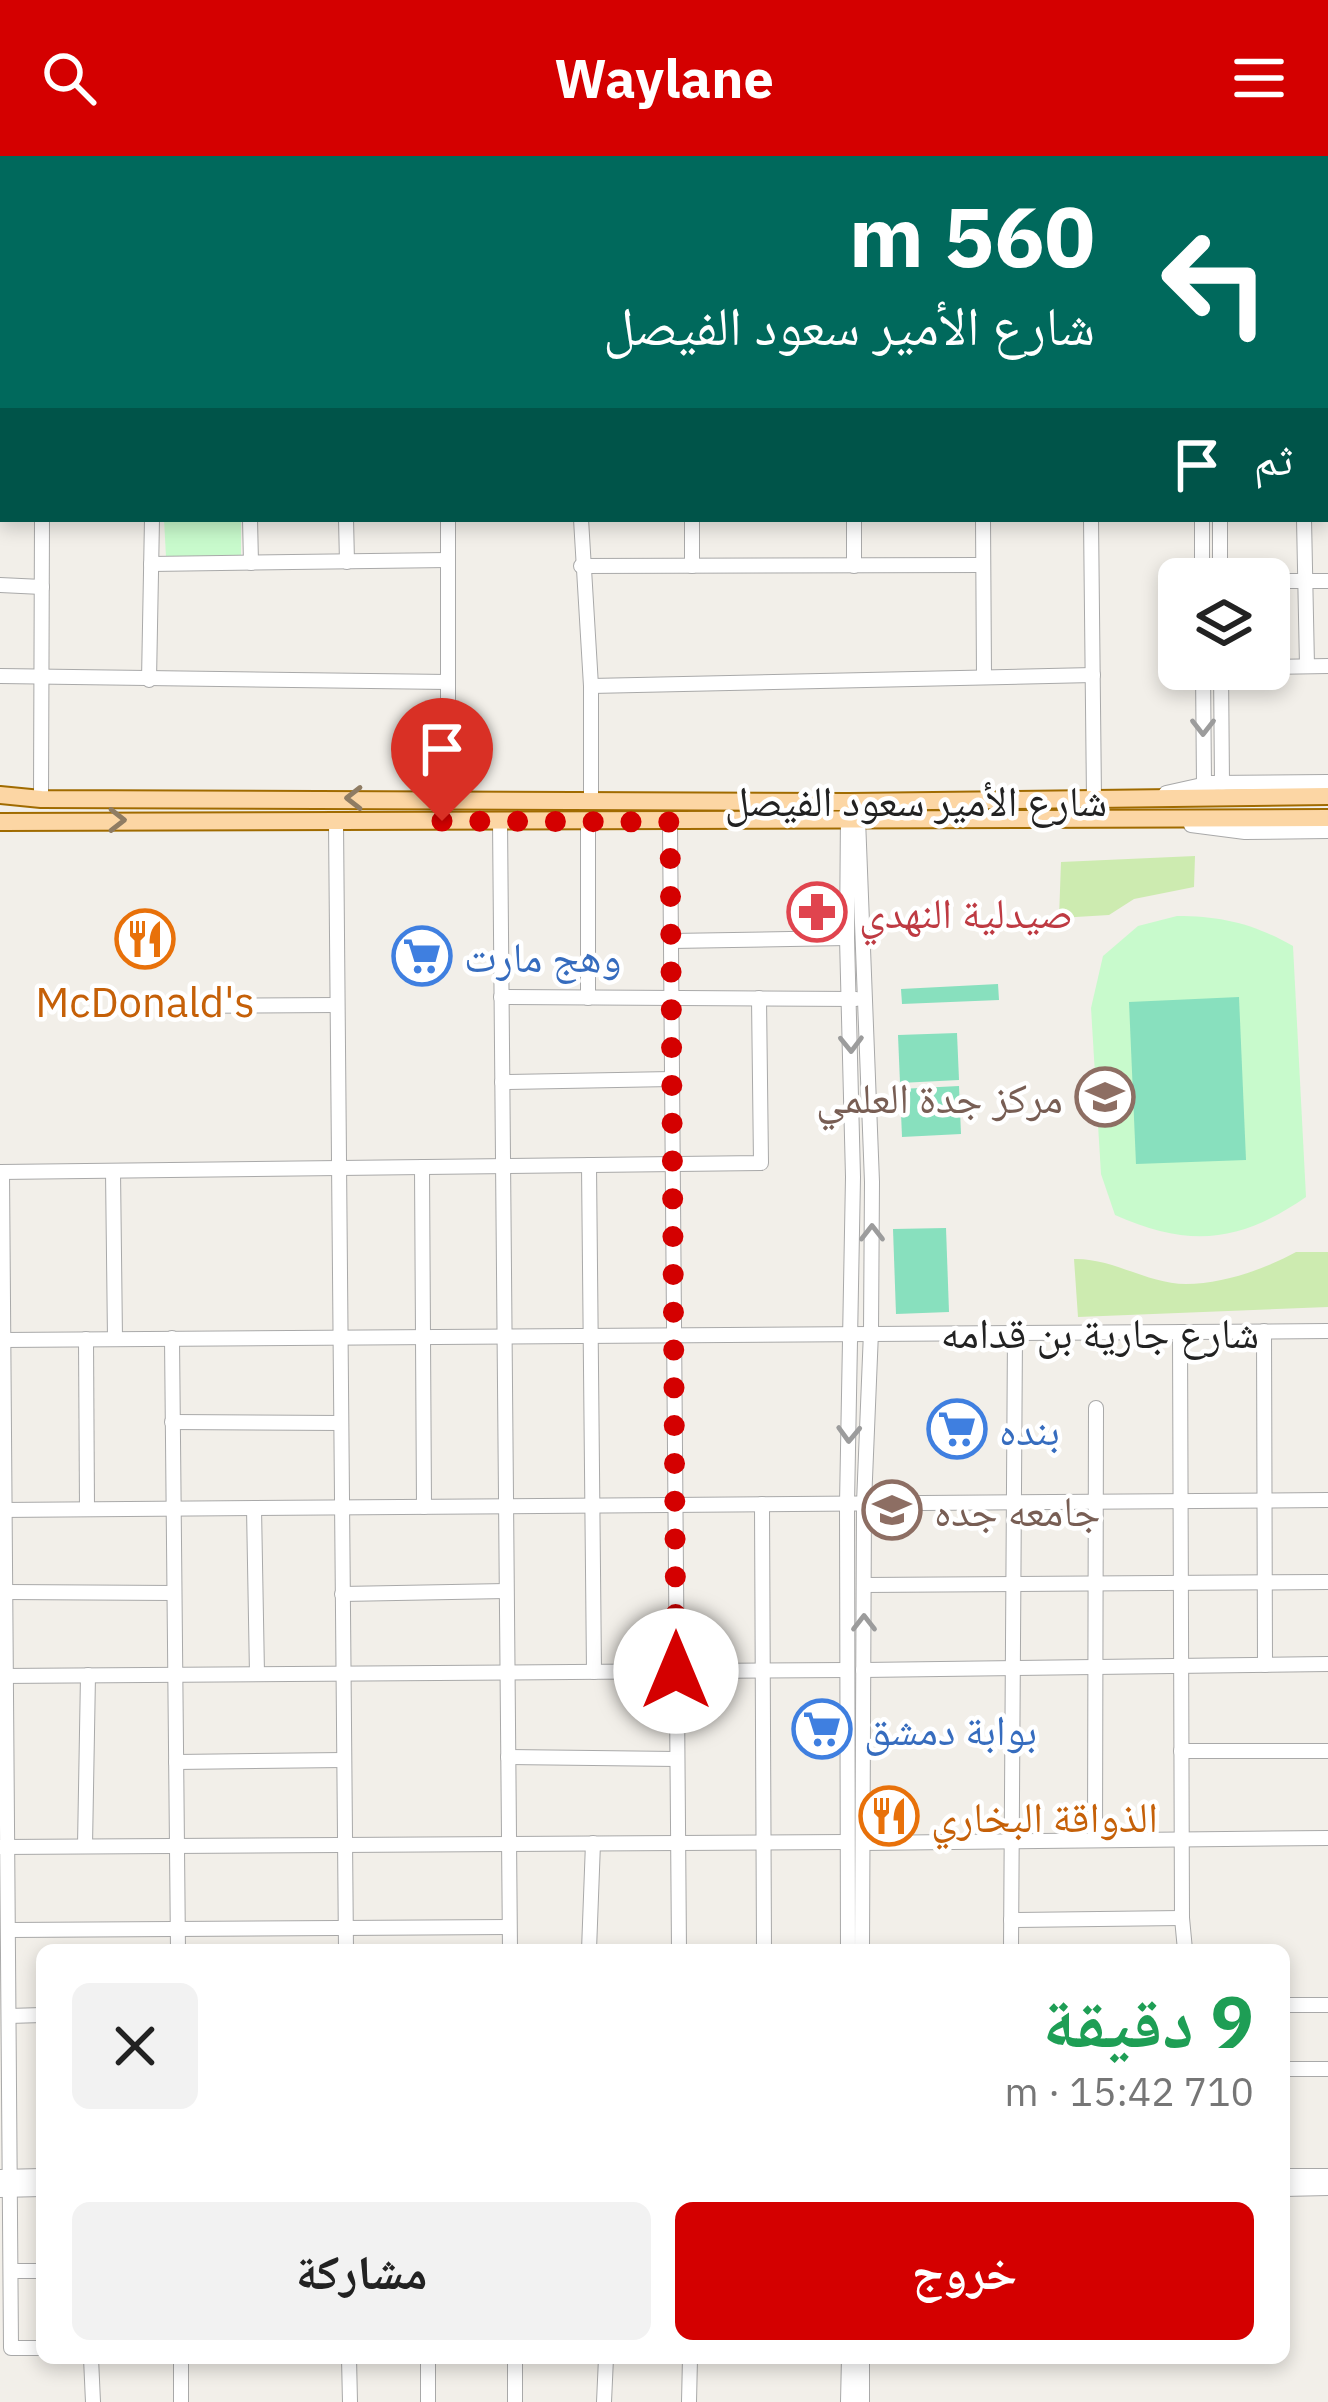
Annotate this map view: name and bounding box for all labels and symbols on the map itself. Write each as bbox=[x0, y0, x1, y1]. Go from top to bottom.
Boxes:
pin bbox=[391, 698, 493, 821]
one-way arrow bbox=[1190, 719, 1216, 737]
street label: شارع الأمير سعود الفيصل bbox=[725, 773, 1107, 828]
one-way arrow bbox=[344, 785, 362, 811]
one-way arrow bbox=[109, 807, 127, 833]
pharmacy icon: صيدلية النهدي bbox=[786, 881, 848, 943]
place label: صيدلية النهدي bbox=[859, 885, 1073, 946]
restaurant icon: McDonald's bbox=[114, 908, 176, 970]
supermarket icon: وهج مارت bbox=[391, 925, 453, 987]
place label: وهج مارت bbox=[464, 929, 621, 984]
place label: McDonald's bbox=[35, 974, 255, 1029]
one-way arrow bbox=[837, 1035, 863, 1054]
school or university icon: مركز جدة العلمي bbox=[1074, 1066, 1136, 1128]
place label: مركز جدة العلمي bbox=[816, 1070, 1063, 1131]
one-way arrow bbox=[859, 1223, 885, 1241]
street label: شارع جارية بن قدامه bbox=[941, 1305, 1259, 1360]
supermarket icon: بنده bbox=[926, 1398, 988, 1460]
place label: بنده bbox=[999, 1402, 1060, 1457]
one-way arrow bbox=[837, 1425, 863, 1444]
school or university icon: جامعه جده bbox=[861, 1479, 923, 1541]
place label: جامعه جده bbox=[934, 1483, 1101, 1538]
position arrow bbox=[613, 1608, 739, 1734]
one-way arrow bbox=[851, 1613, 877, 1631]
supermarket icon: بوابة دمشق bbox=[791, 1698, 853, 1760]
place label: بوابة دمشق bbox=[864, 1702, 1037, 1757]
restaurant icon: الذواقة البخاري bbox=[858, 1785, 920, 1847]
place label: الذواقة البخاري bbox=[931, 1789, 1158, 1850]

